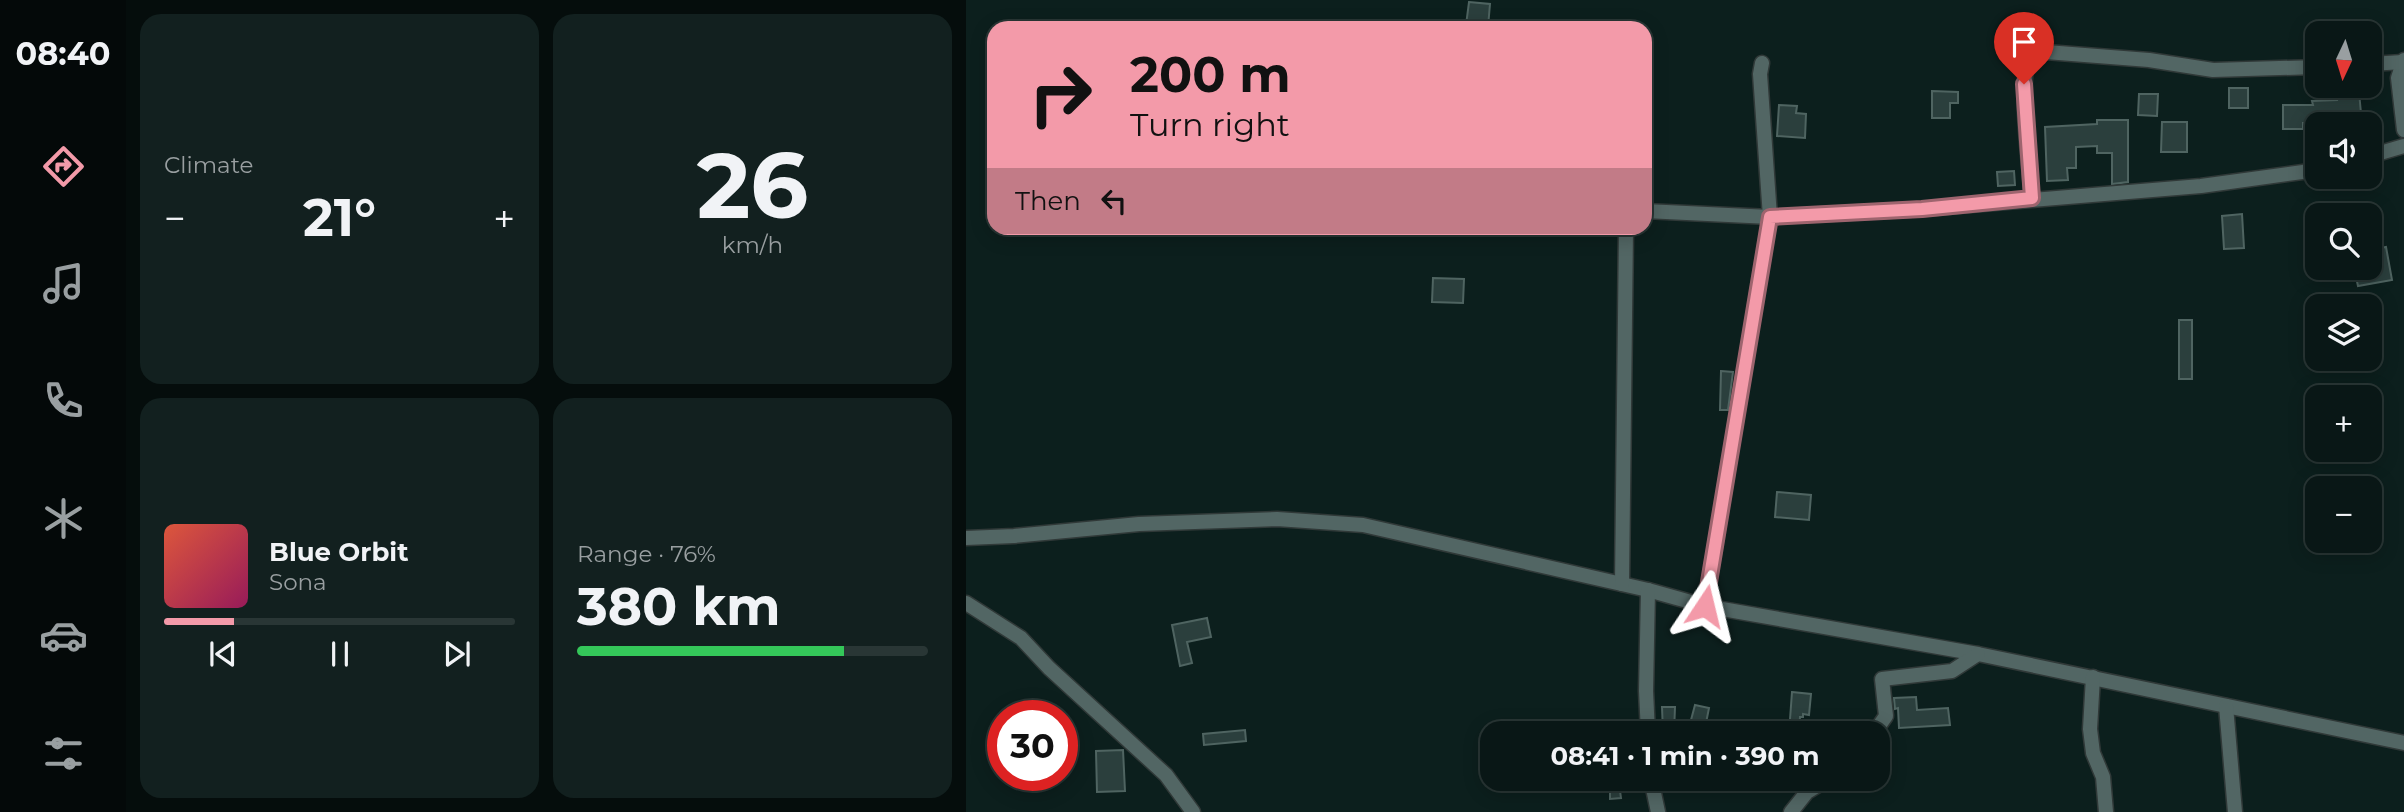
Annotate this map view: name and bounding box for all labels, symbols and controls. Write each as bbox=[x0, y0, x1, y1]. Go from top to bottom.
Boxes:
pin bbox=[1994, 12.0, 2054, 84]
north arrow bbox=[2305, 21, 2382, 98]
map controls bbox=[2305, 21, 2382, 553]
icon: arrive bbox=[2005, 23, 2043, 61]
text: 08:40 bbox=[15, 34, 111, 73]
text: 200 m bbox=[1130, 45, 1291, 104]
icon: right bbox=[1015, 49, 1106, 140]
text: Turn right bbox=[1130, 105, 1290, 144]
button: sound bbox=[2305, 112, 2382, 189]
text: 26 bbox=[697, 130, 808, 241]
icon: directions bbox=[39, 142, 88, 191]
text: Climate bbox=[164, 151, 253, 179]
icon: left bbox=[1095, 182, 1133, 220]
text: Then bbox=[1015, 185, 1081, 217]
text: 21° bbox=[303, 186, 376, 249]
text: − bbox=[164, 195, 186, 242]
text: + bbox=[493, 195, 515, 242]
button: search bbox=[2305, 203, 2382, 280]
text: km/h bbox=[722, 231, 783, 259]
icon: music bbox=[39, 259, 88, 308]
button: layers bbox=[2305, 294, 2382, 371]
icon: phone bbox=[39, 376, 88, 425]
button: + bbox=[2305, 385, 2382, 462]
button: − bbox=[2305, 476, 2382, 553]
icon: climate bbox=[39, 494, 88, 543]
text: Blue Orbit bbox=[269, 536, 408, 568]
text: Range · 76% bbox=[577, 540, 716, 568]
text: Sona bbox=[269, 568, 327, 596]
position arrow bbox=[1668, 569, 1742, 643]
text: 380 km bbox=[577, 575, 781, 638]
icon: car bbox=[39, 611, 88, 660]
icon: previous bbox=[204, 635, 242, 673]
icon: pause bbox=[321, 635, 359, 673]
icon: next bbox=[438, 635, 476, 673]
speed limit sign: 30 bbox=[987, 700, 1078, 791]
icon: filters bbox=[39, 729, 88, 778]
text: 08:41 · 1 min · 390 m bbox=[1550, 740, 1820, 772]

